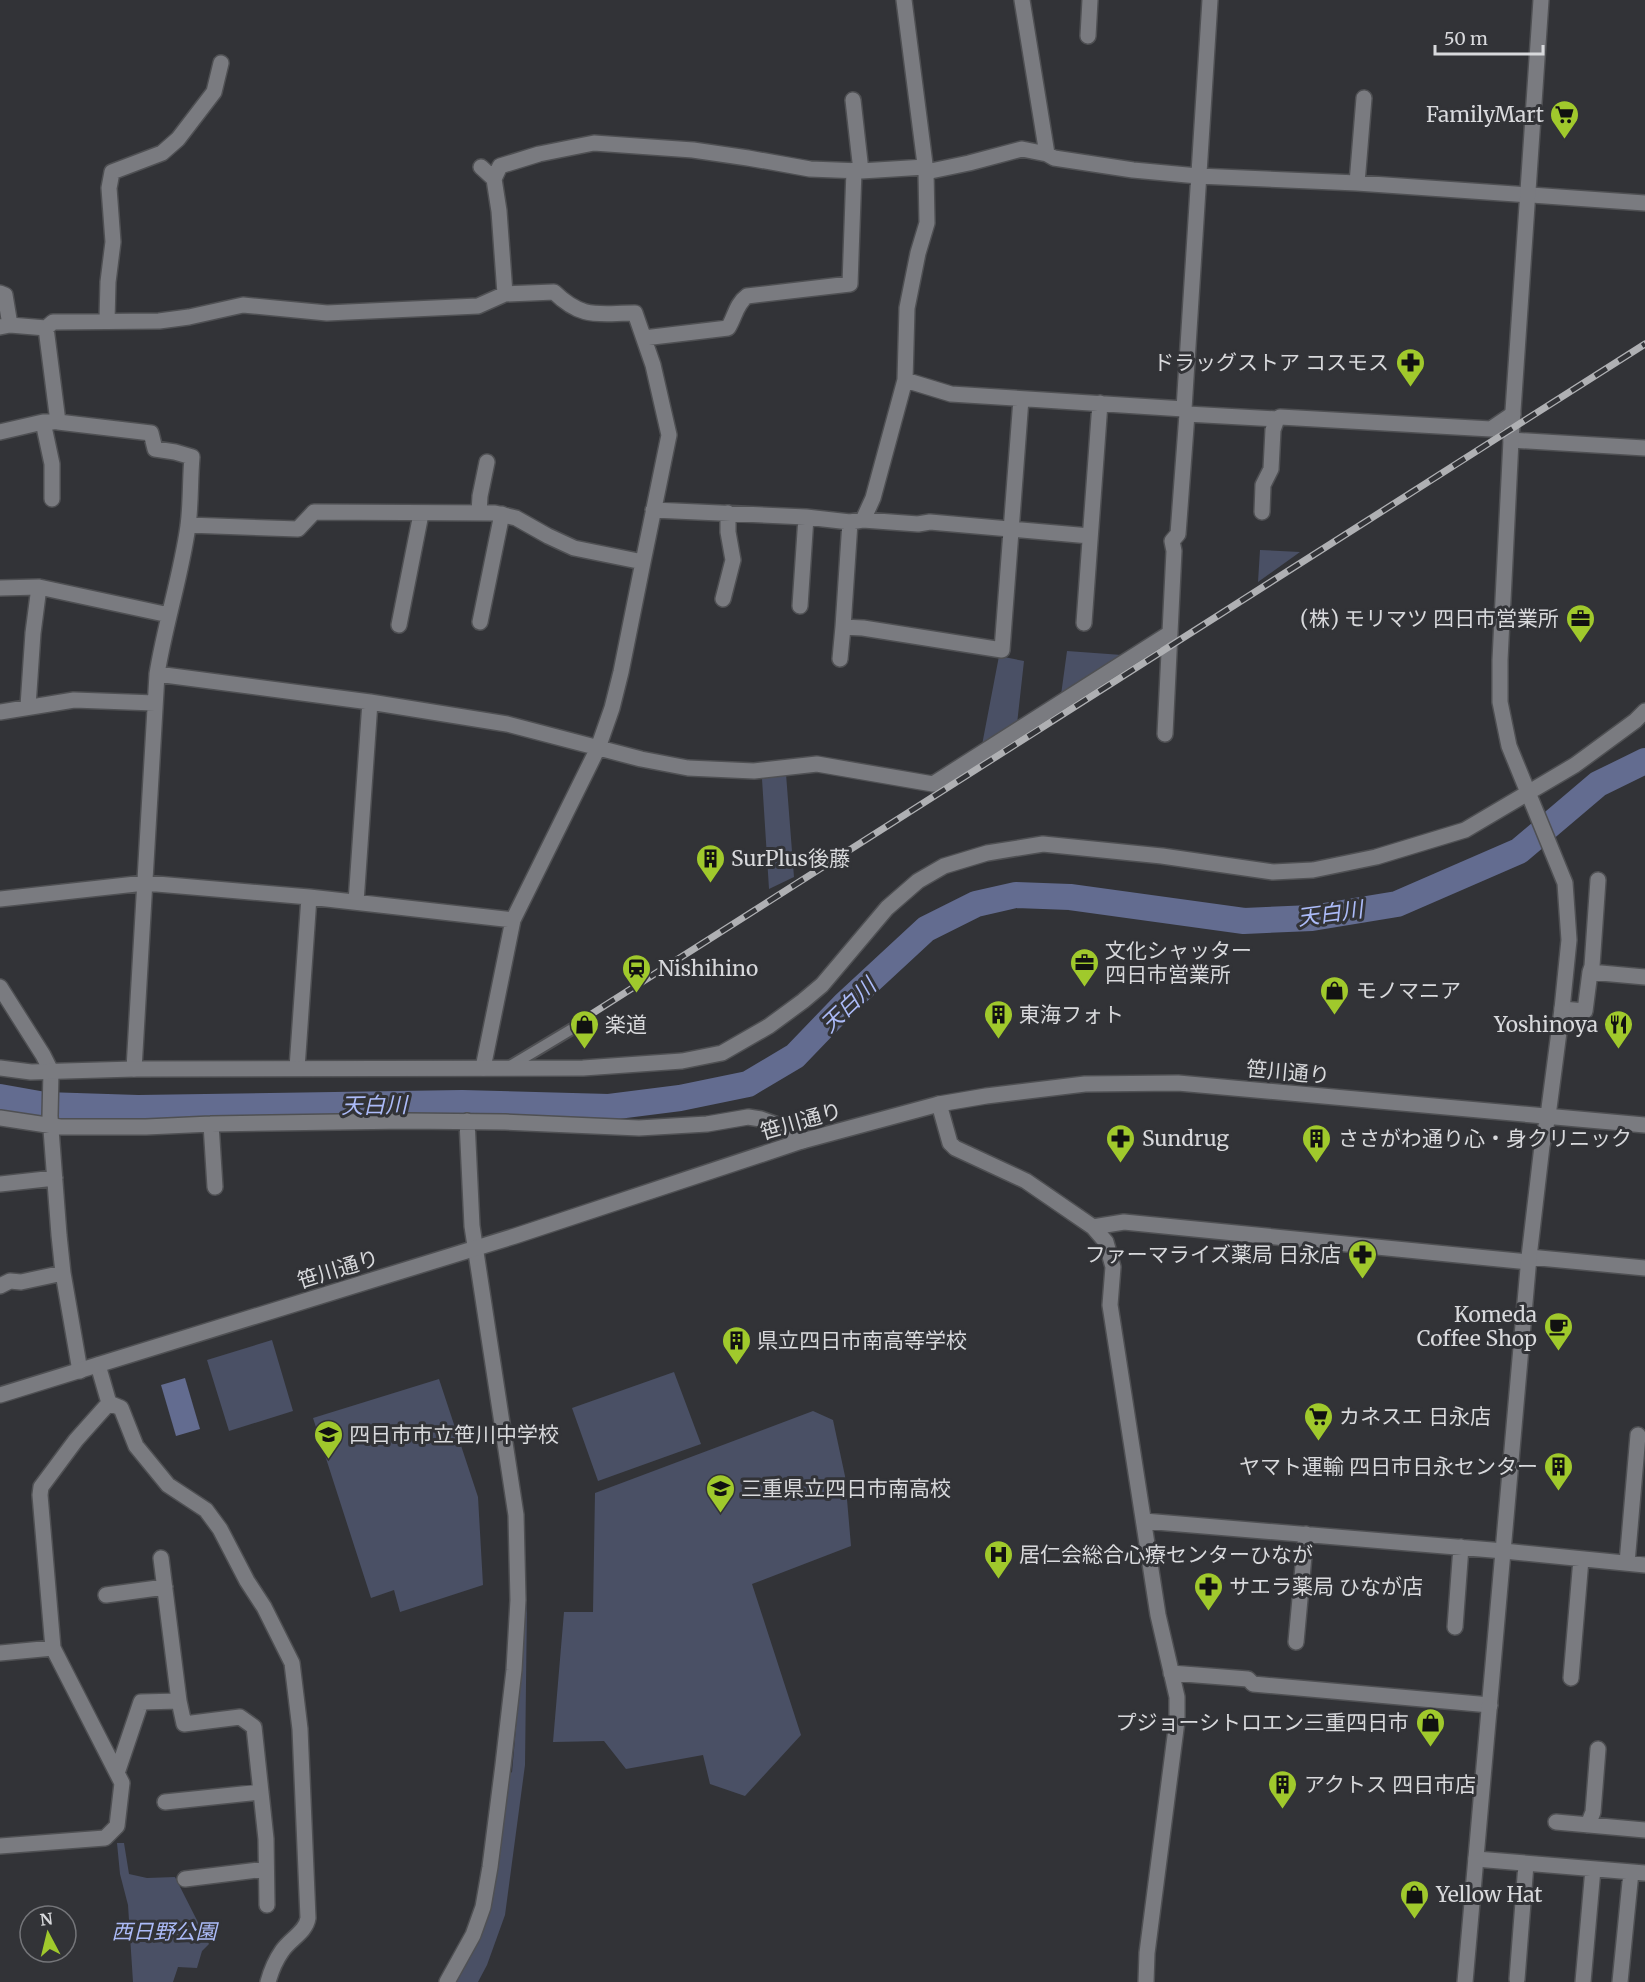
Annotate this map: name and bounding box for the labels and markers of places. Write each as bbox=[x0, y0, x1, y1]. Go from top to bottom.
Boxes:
supermarket icon: FamilyMart bbox=[1549, 98, 1581, 140]
place label: FamilyMart bbox=[1426, 101, 1544, 128]
pharmacy icon: ドラッグストア コスモス bbox=[1394, 346, 1426, 388]
place label: ドラッグストア コスモス bbox=[1153, 349, 1389, 376]
office icon: (株) モリマツ 四日市営業所 bbox=[1564, 602, 1596, 644]
place label: (株) モリマツ 四日市営業所 bbox=[1300, 605, 1559, 632]
building icon: SurPlus後藤 bbox=[694, 842, 726, 884]
place label: SurPlus後藤 bbox=[731, 845, 850, 872]
place label: 文化シャッター 四日市営業所 bbox=[1105, 937, 1252, 988]
office icon: 文化シャッター 四日市営業所 bbox=[1068, 946, 1100, 988]
station icon: Nishihino bbox=[621, 952, 653, 994]
place label: Nishihino bbox=[658, 955, 758, 982]
shop icon: モノマニア bbox=[1319, 974, 1351, 1016]
place label: モノマニア bbox=[1356, 977, 1461, 1004]
building icon: 東海フォト bbox=[982, 998, 1014, 1040]
place label: 東海フォト bbox=[1019, 1001, 1124, 1028]
shop icon: 楽道 bbox=[568, 1008, 600, 1050]
restaurant icon: Yoshinoya bbox=[1603, 1008, 1635, 1050]
place label: 楽道 bbox=[605, 1011, 647, 1038]
place label: Yoshinoya bbox=[1493, 1011, 1598, 1038]
pharmacy icon: Sundrug bbox=[1105, 1122, 1137, 1164]
building icon: ささがわ通り心・身クリニック bbox=[1301, 1122, 1333, 1164]
place label: Sundrug bbox=[1142, 1125, 1229, 1152]
place label: ささがわ通り心・身クリニック bbox=[1338, 1125, 1632, 1152]
pharmacy icon: ファーマライズ薬局 日永店 bbox=[1346, 1238, 1378, 1280]
place label: ファーマライズ薬局 日永店 bbox=[1085, 1241, 1341, 1268]
place label: Komeda Coffee Shop bbox=[1417, 1301, 1537, 1352]
cafe icon: Komeda Coffee Shop bbox=[1542, 1310, 1574, 1352]
building icon: 県立四日市南高等学校 bbox=[720, 1324, 752, 1366]
place label: 県立四日市南高等学校 bbox=[757, 1327, 967, 1354]
supermarket icon: カネスエ 日永店 bbox=[1302, 1400, 1334, 1442]
place label: カネスエ 日永店 bbox=[1339, 1403, 1491, 1430]
school or university icon: 四日市市立笹川中学校 bbox=[312, 1418, 344, 1460]
place label: 四日市市立笹川中学校 bbox=[349, 1421, 559, 1448]
building icon: ヤマト運輸 四日市日永センター bbox=[1543, 1450, 1575, 1492]
place label: ヤマト運輸 四日市日永センター bbox=[1239, 1453, 1538, 1480]
school or university icon: 三重県立四日市南高校 bbox=[704, 1472, 736, 1514]
place label: 三重県立四日市南高校 bbox=[741, 1475, 951, 1502]
hospital icon: 居仁会総合心療センターひなが bbox=[982, 1538, 1014, 1580]
place label: 居仁会総合心療センターひなが bbox=[1019, 1541, 1313, 1568]
pharmacy icon: サエラ薬局 ひなが店 bbox=[1192, 1570, 1224, 1612]
place label: サエラ薬局 ひなが店 bbox=[1229, 1573, 1423, 1600]
shop icon: プジョーシトロエン三重四日市 bbox=[1414, 1706, 1446, 1748]
place label: プジョーシトロエン三重四日市 bbox=[1115, 1709, 1409, 1736]
building icon: アクトス 四日市店 bbox=[1267, 1768, 1299, 1810]
place label: アクトス 四日市店 bbox=[1304, 1771, 1476, 1798]
shop icon: Yellow Hat bbox=[1399, 1878, 1431, 1920]
place label: Yellow Hat bbox=[1435, 1881, 1543, 1908]

